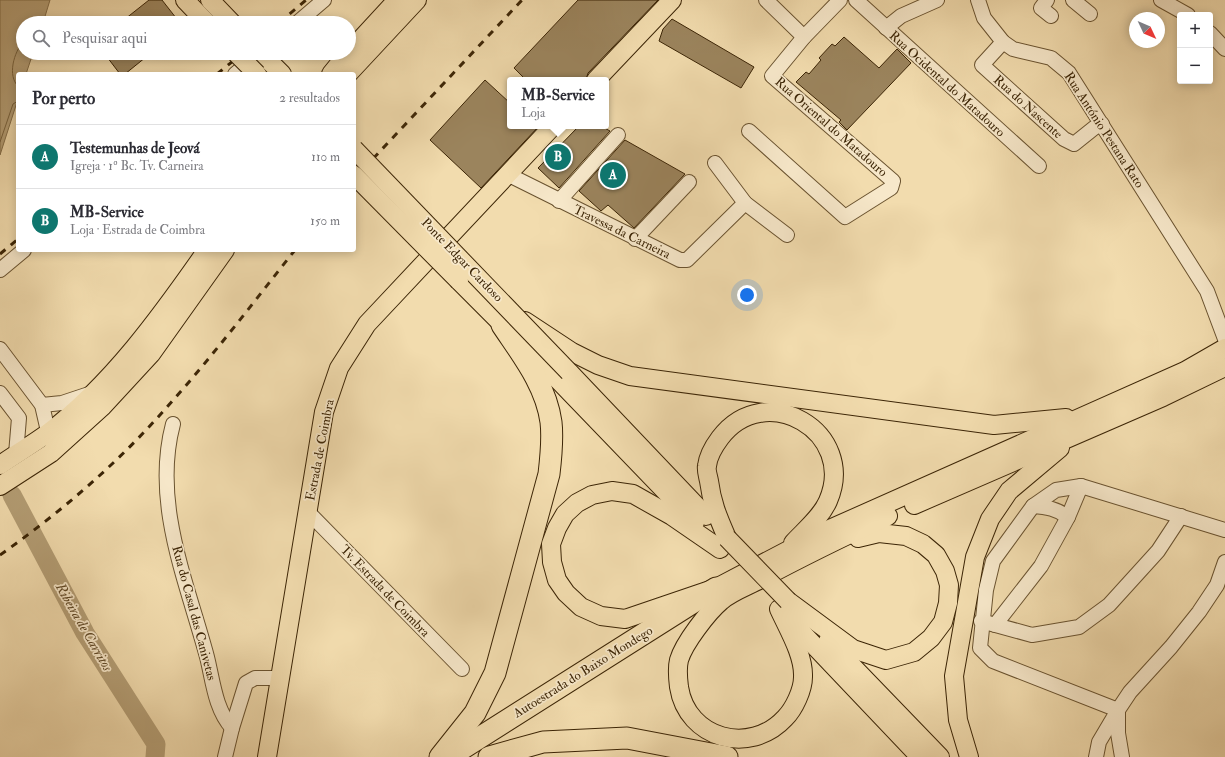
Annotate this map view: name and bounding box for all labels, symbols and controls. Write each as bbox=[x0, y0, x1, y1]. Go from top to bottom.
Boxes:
north arrow bbox=[1129, 12, 1165, 48]
map controls bbox=[1177, 12, 1213, 84]
button: + bbox=[1177, 12, 1213, 48]
search box bbox=[16, 16, 356, 60]
icon: search bbox=[30, 27, 52, 49]
street label: Rua Ocidental do Matadouro bbox=[886, 28, 1008, 140]
text: Pesquisar aqui bbox=[62, 29, 147, 48]
button: − bbox=[1177, 48, 1213, 84]
street label: Rua António Pestana Rato bbox=[1061, 69, 1147, 191]
street label: Rua do Nascente bbox=[990, 72, 1066, 143]
street label: Rua Oriental do Matadouro bbox=[772, 74, 890, 180]
popup bbox=[507, 77, 609, 129]
text: MB-Service bbox=[521, 86, 595, 105]
text: Por perto bbox=[32, 88, 95, 109]
text: 2 resultados bbox=[279, 90, 340, 106]
text: Loja bbox=[521, 105, 545, 121]
text: Testemunhas de Jeová bbox=[70, 139, 200, 158]
pin: B bbox=[545, 142, 571, 172]
text: A bbox=[41, 149, 49, 165]
text: 110 m bbox=[311, 149, 340, 165]
text: Igreja · 1º Bc. Tv. Carneira bbox=[70, 158, 204, 174]
pin: A bbox=[600, 160, 626, 190]
street label: Travessa da Carneira bbox=[571, 202, 674, 263]
text: MB-Service bbox=[70, 203, 144, 222]
text: B bbox=[41, 213, 49, 229]
text: 150 m bbox=[310, 213, 340, 229]
street label: Ponte Edgar Cardoso bbox=[418, 215, 506, 305]
text: Loja · Estrada de Coimbra bbox=[70, 222, 205, 238]
your location bbox=[737, 285, 757, 305]
street label: Estrada de Coimbra bbox=[302, 397, 338, 502]
street label: Tv. Estrada de Coimbra bbox=[337, 542, 433, 641]
street label: Rua do Casal das Canivetas bbox=[168, 544, 220, 683]
water label: Ribeira de Carritos bbox=[51, 579, 117, 675]
street label: Autoestrada do Baixo Mondego bbox=[510, 623, 656, 722]

